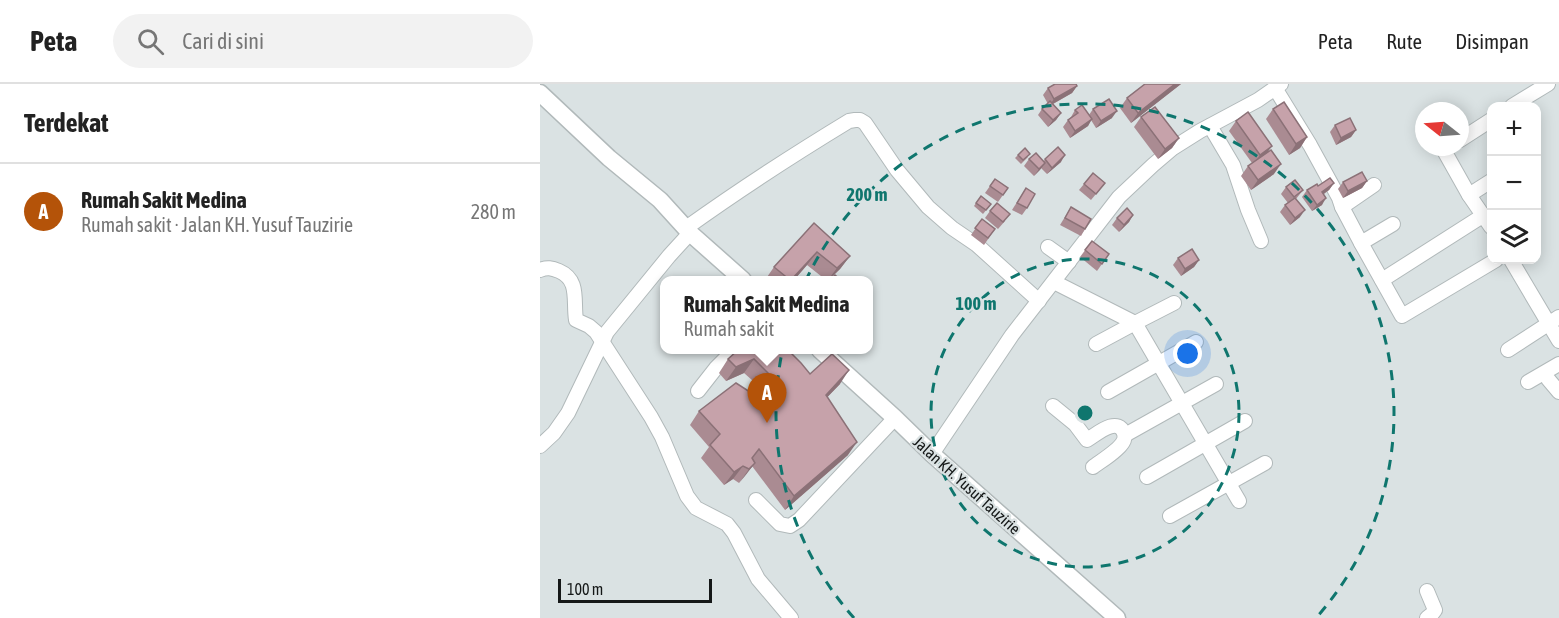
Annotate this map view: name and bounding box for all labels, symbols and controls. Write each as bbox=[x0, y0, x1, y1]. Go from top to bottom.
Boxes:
search box bbox=[113, 14, 533, 68]
text: Peta bbox=[30, 25, 77, 57]
icon: search bbox=[134, 25, 167, 58]
text: Cari di sini bbox=[182, 28, 264, 54]
text: Peta bbox=[1318, 29, 1353, 53]
text: Rute bbox=[1386, 29, 1422, 53]
text: Disimpan bbox=[1455, 29, 1529, 53]
north arrow bbox=[1415, 102, 1469, 156]
map controls bbox=[1487, 102, 1541, 264]
button: + bbox=[1487, 102, 1541, 156]
text: Terdekat bbox=[24, 108, 108, 138]
button: − bbox=[1487, 156, 1541, 210]
text: 200 m bbox=[847, 184, 887, 205]
text: Rumah Sakit Medina bbox=[81, 187, 247, 213]
text: A bbox=[39, 200, 48, 223]
text: 280 m bbox=[471, 200, 516, 223]
button: layers bbox=[1487, 210, 1541, 264]
text: Rumah sakit · Jalan KH. Yusuf Tauzirie bbox=[81, 213, 353, 236]
popup bbox=[660, 276, 873, 354]
text: Rumah Sakit Medina bbox=[684, 291, 849, 317]
text: 100 m bbox=[956, 293, 996, 314]
text: Rumah sakit bbox=[684, 317, 774, 340]
your location bbox=[1173, 339, 1202, 368]
pin: A bbox=[748, 374, 786, 423]
centre of rings bbox=[1075, 403, 1095, 423]
street label: Jalan KH. Yusuf Tauzirie bbox=[910, 432, 1024, 538]
scale bar bbox=[558, 576, 712, 604]
text: 100 m bbox=[567, 580, 603, 598]

